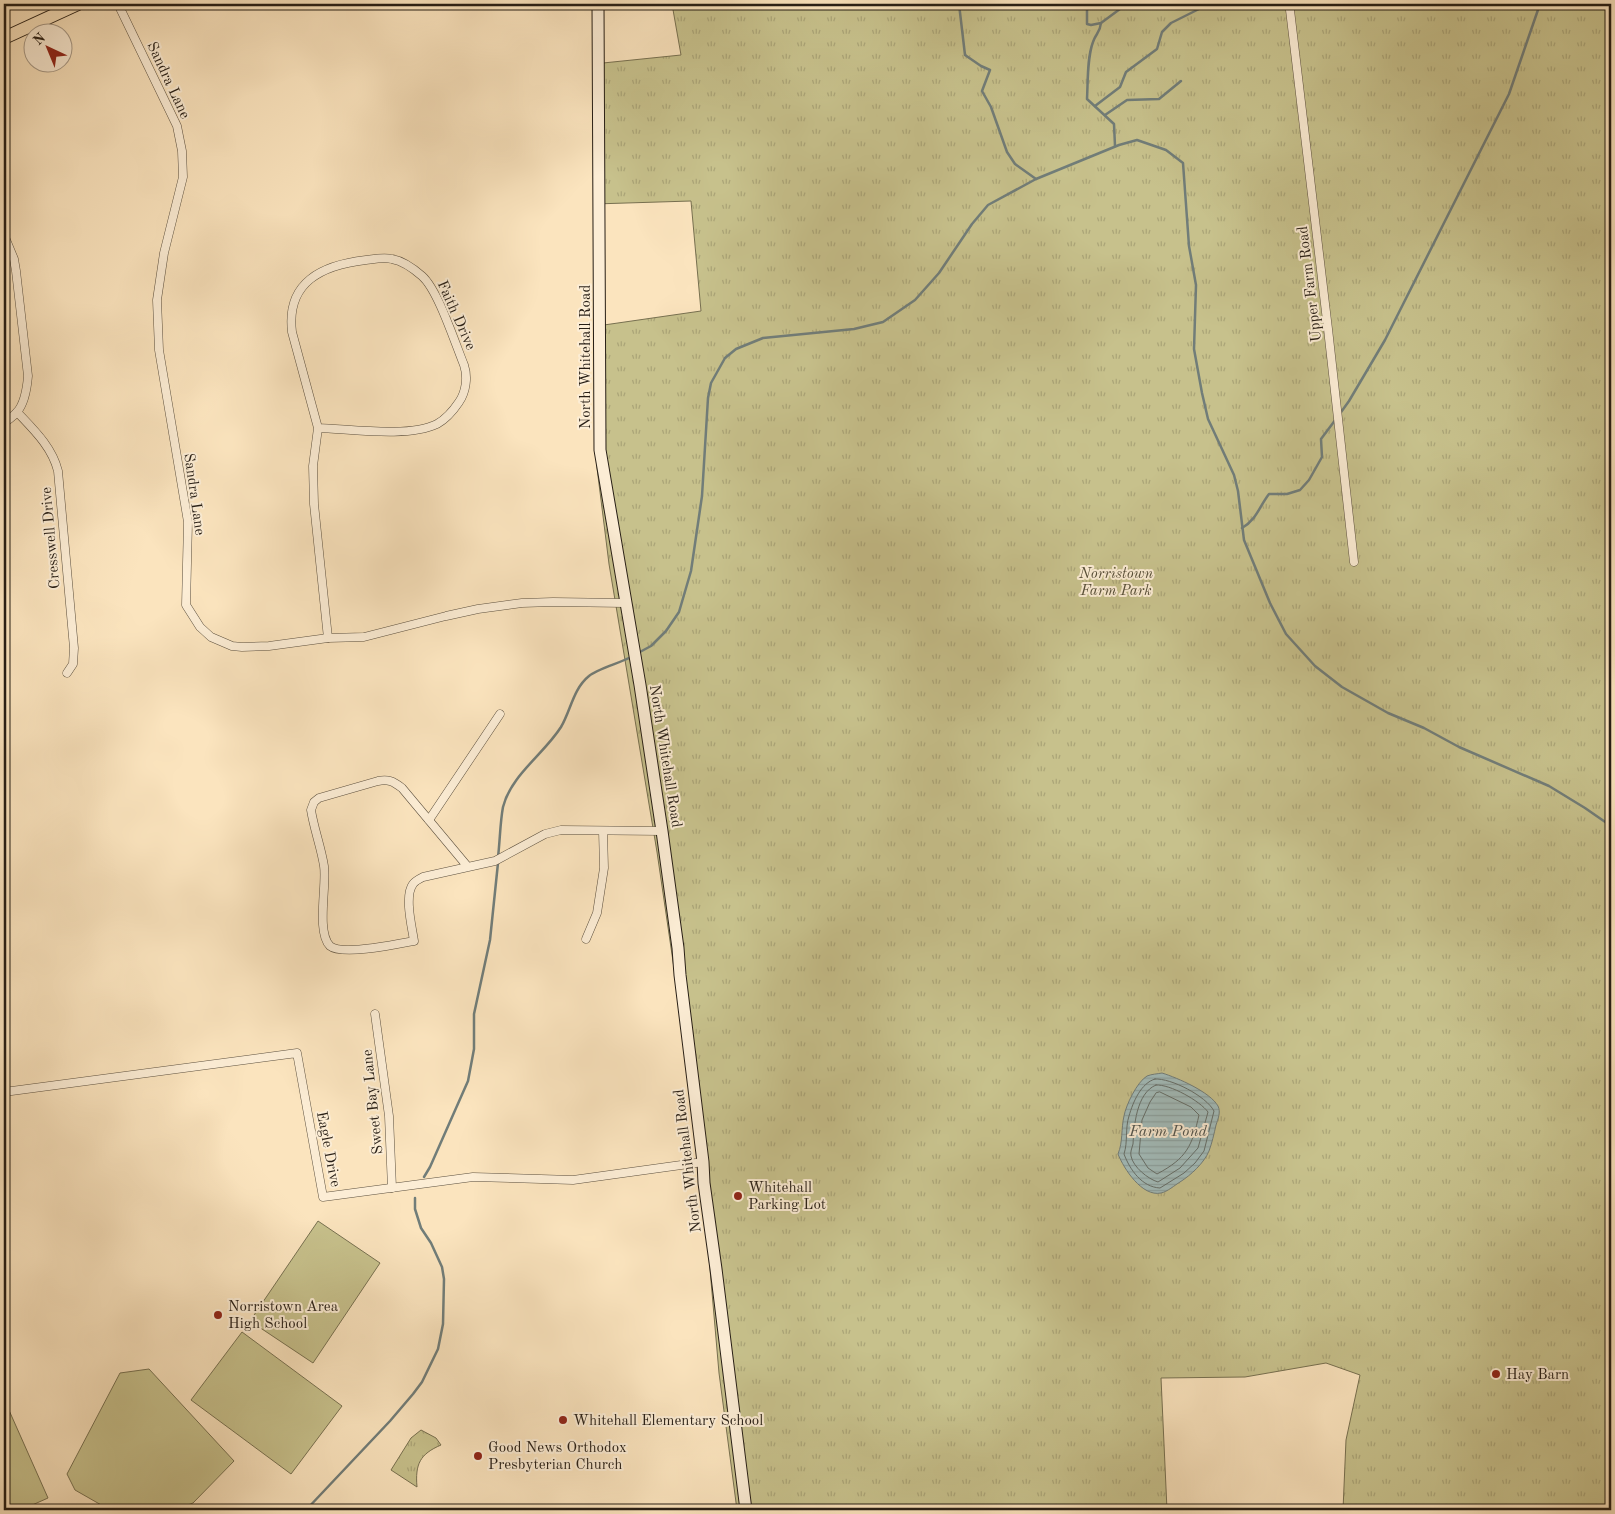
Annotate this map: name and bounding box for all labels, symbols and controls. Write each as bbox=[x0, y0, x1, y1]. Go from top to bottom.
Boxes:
north arrow bbox=[22, 22, 72, 72]
text: N bbox=[31, 30, 49, 48]
street label: Sandra Lane bbox=[143, 40, 192, 121]
street label: Upper Farm Road bbox=[1296, 225, 1325, 343]
street label: Faith Drive bbox=[434, 279, 478, 353]
street label: North Whitehall Road bbox=[579, 285, 594, 429]
street label: Sandra Lane bbox=[180, 452, 207, 536]
street label: Cresswell Drive bbox=[40, 486, 63, 589]
park label: Norristown Farm Park bbox=[1078, 567, 1153, 599]
street label: North Whitehall Road bbox=[646, 684, 683, 829]
street label: Sweet Bay Lane bbox=[361, 1048, 386, 1155]
street label: North Whitehall Road bbox=[672, 1088, 705, 1233]
street label: Eagle Drive bbox=[313, 1110, 342, 1189]
water label: Farm Pond bbox=[1128, 1124, 1208, 1140]
place label: Whitehall Parking Lot bbox=[748, 1181, 826, 1213]
marker: Whitehall Parking Lot bbox=[732, 1190, 744, 1202]
place label: Norristown Area High School bbox=[228, 1300, 339, 1332]
marker: Norristown Area High School bbox=[212, 1309, 224, 1321]
marker: Hay Barn bbox=[1490, 1368, 1502, 1380]
place label: Hay Barn bbox=[1506, 1368, 1569, 1383]
marker: Whitehall Elementary School bbox=[557, 1414, 569, 1426]
place label: Whitehall Elementary School bbox=[573, 1414, 763, 1429]
place label: Good News Orthodox Presbyterian Church bbox=[488, 1441, 627, 1473]
marker: Good News Orthodox Presbyterian Church bbox=[472, 1450, 484, 1462]

